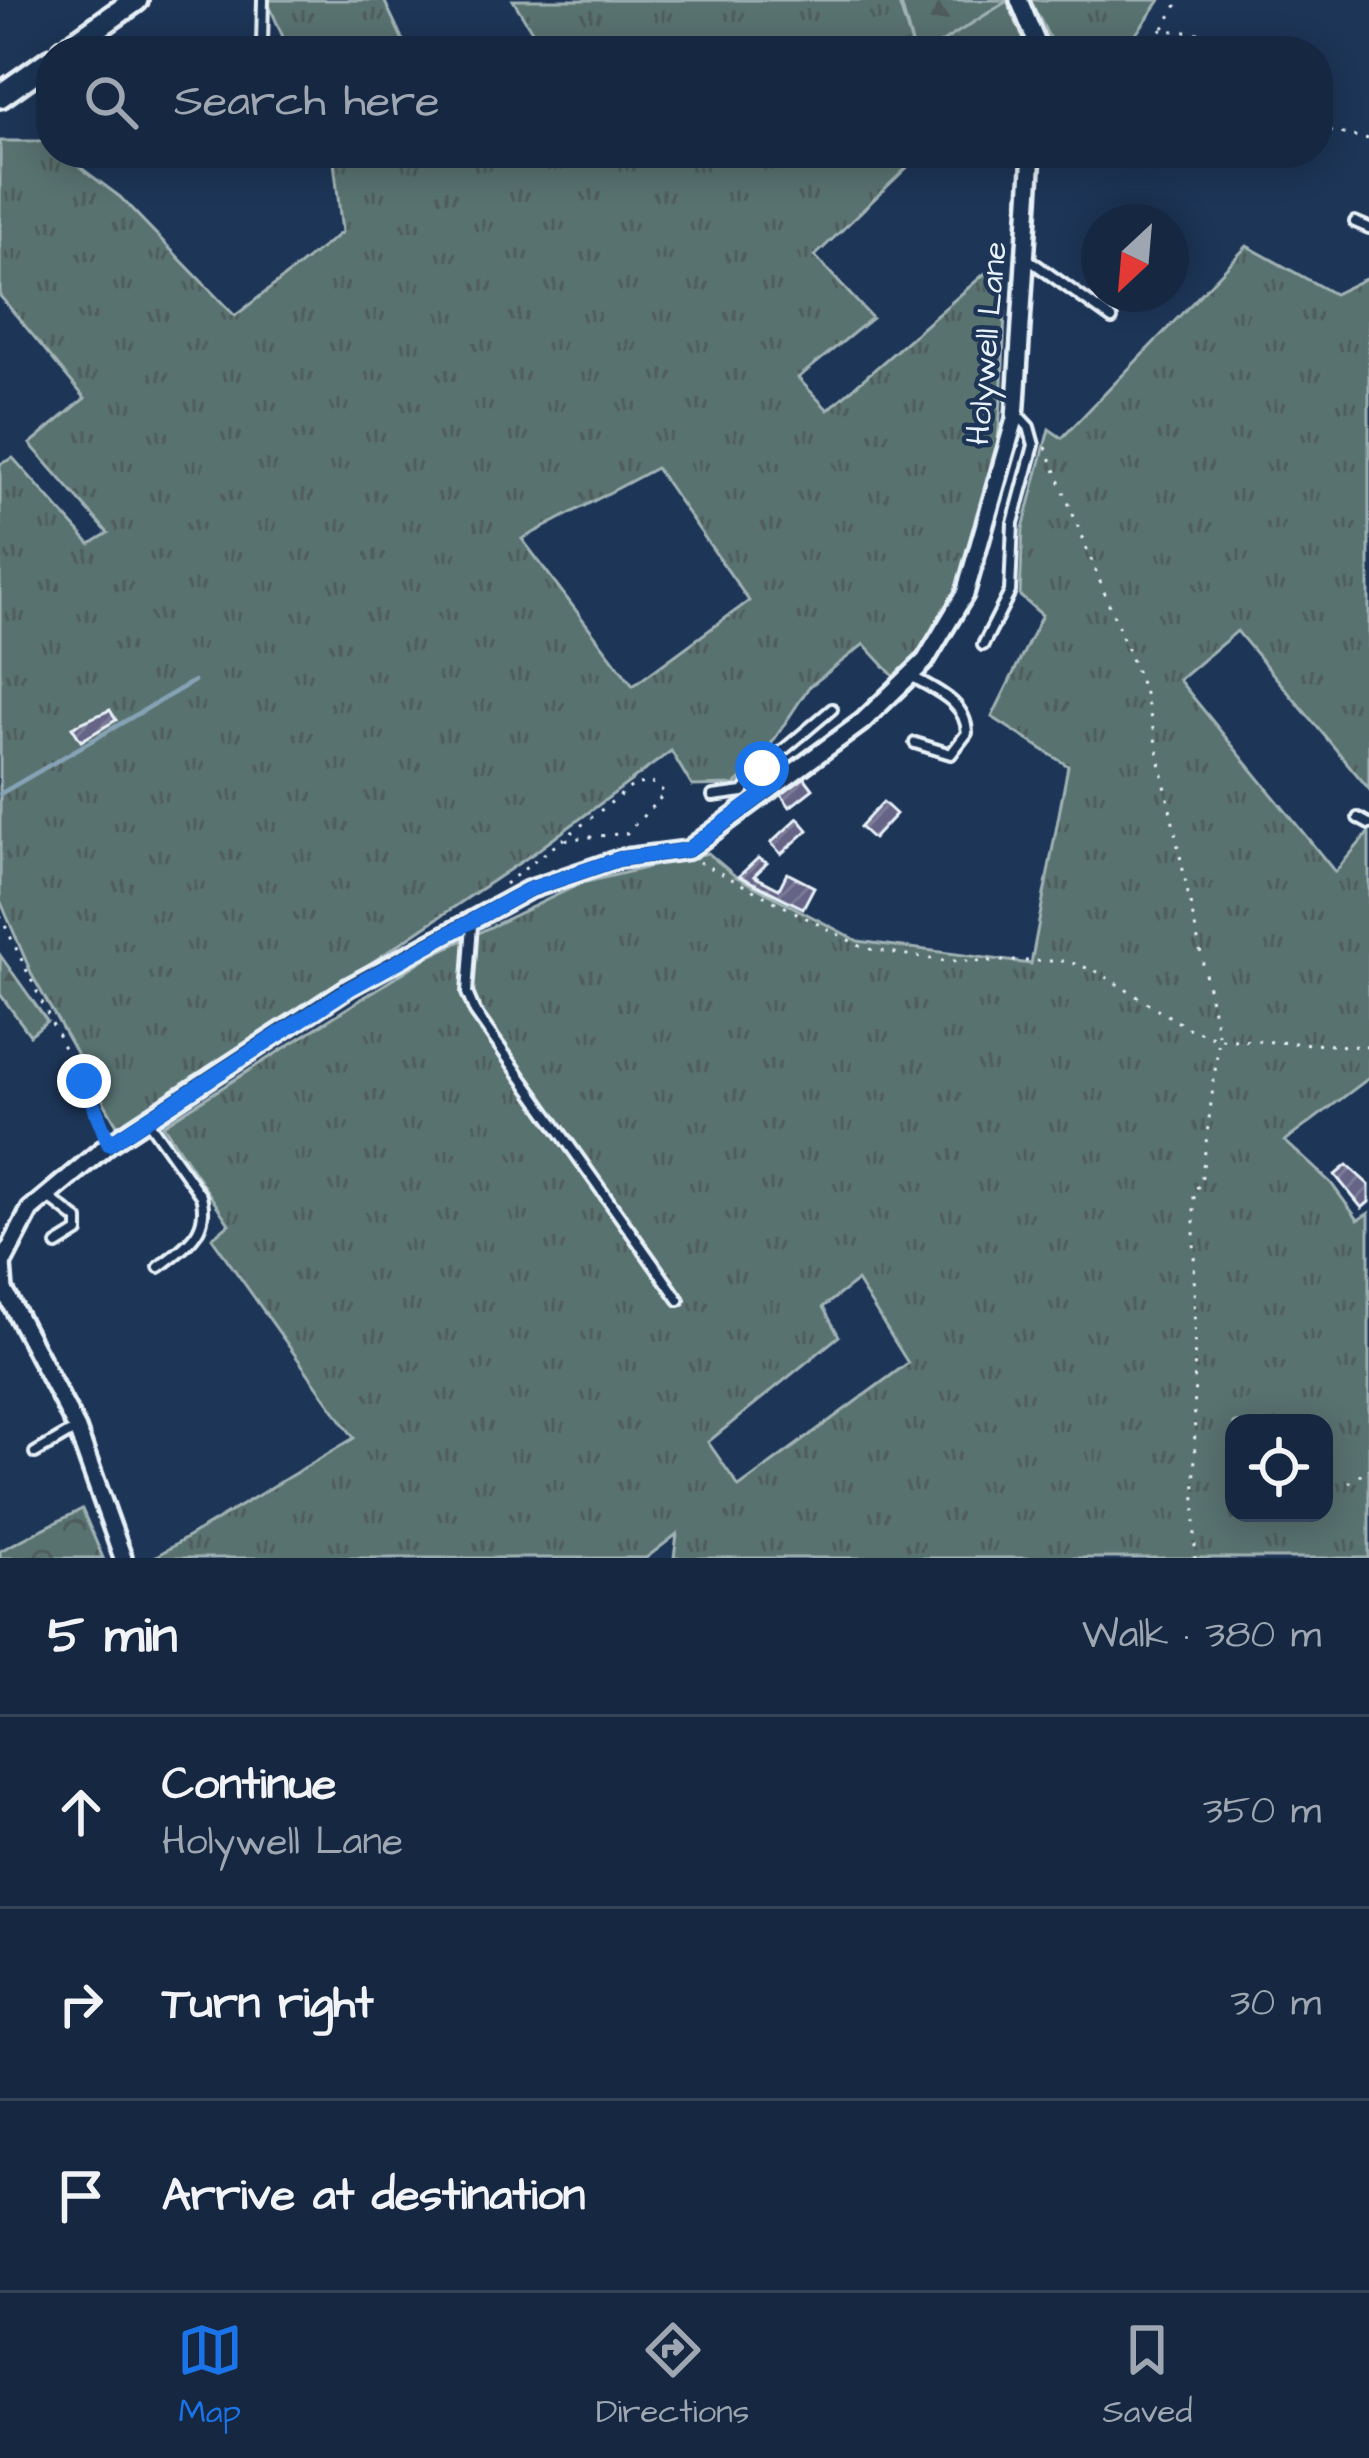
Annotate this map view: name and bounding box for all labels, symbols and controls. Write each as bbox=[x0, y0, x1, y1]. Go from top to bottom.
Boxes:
search box bbox=[36, 36, 1333, 168]
icon: search bbox=[78, 69, 144, 135]
text: Search here bbox=[174, 71, 440, 133]
north arrow bbox=[1081, 204, 1189, 312]
street label: Holywell Lane bbox=[955, 240, 1020, 447]
route start bbox=[735, 741, 789, 795]
route end bbox=[57, 1054, 111, 1108]
map controls bbox=[1225, 1414, 1333, 1522]
button: locate bbox=[1225, 1414, 1333, 1522]
text: 5 min bbox=[48, 1601, 177, 1672]
text: Walk · 380 m bbox=[1082, 1609, 1321, 1663]
text: Continue bbox=[162, 1754, 336, 1816]
icon: ahead bbox=[48, 1779, 114, 1845]
text: 350 m bbox=[1203, 1785, 1321, 1839]
text: Holywell Lane bbox=[162, 1816, 403, 1870]
icon: right bbox=[48, 1971, 114, 2037]
text: Turn right bbox=[162, 1973, 374, 2035]
text: 30 m bbox=[1231, 1977, 1321, 2031]
icon: arrive bbox=[48, 2163, 114, 2229]
text: Arrive at destination bbox=[162, 2165, 585, 2227]
tab: Map bbox=[177, 2317, 243, 2435]
tab: Directions bbox=[596, 2317, 749, 2435]
tab: Saved bbox=[1102, 2317, 1192, 2435]

